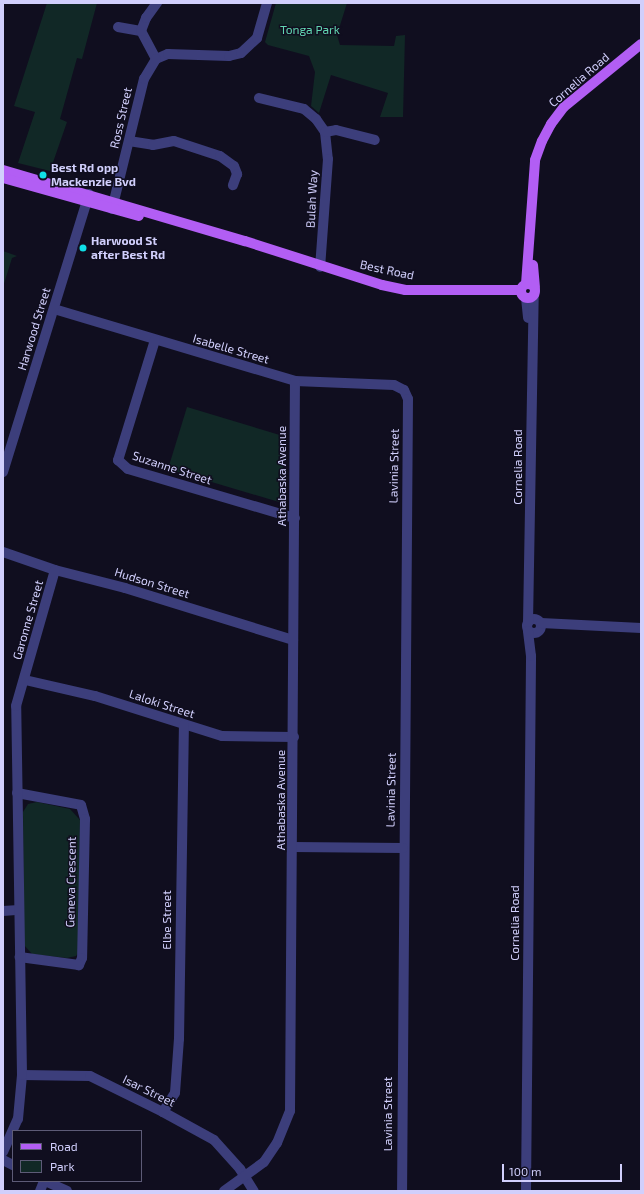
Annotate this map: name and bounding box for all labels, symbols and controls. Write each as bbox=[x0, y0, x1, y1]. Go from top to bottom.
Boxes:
park label: Tonga Park bbox=[280, 23, 340, 37]
street label: Cornelia Road bbox=[546, 50, 612, 110]
street label: Ross Street bbox=[107, 86, 135, 150]
place label: Best Rd opp Mackenzie Bvd bbox=[51, 161, 136, 189]
marker: Best Rd opp Mackenzie Bvd bbox=[38, 170, 48, 180]
street label: Bulah Way bbox=[303, 170, 321, 228]
place label: Harwood St after Best Rd bbox=[91, 234, 165, 262]
marker: Harwood St after Best Rd bbox=[78, 243, 88, 253]
street label: Best Road bbox=[359, 257, 415, 283]
street label: Harwood Street bbox=[15, 286, 53, 372]
street label: Isabelle Street bbox=[191, 331, 271, 367]
street label: Athabaska Avenue bbox=[275, 426, 289, 526]
street label: Lavinia Street bbox=[386, 429, 402, 503]
street label: Cornelia Road bbox=[511, 429, 525, 505]
street label: Suzanne Street bbox=[130, 448, 214, 488]
street label: Hudson Street bbox=[113, 565, 191, 601]
street label: Garonne Street bbox=[10, 579, 46, 661]
street label: Laloki Street bbox=[127, 687, 197, 721]
street label: Athabaska Avenue bbox=[274, 750, 288, 850]
street label: Lavinia Street bbox=[383, 753, 399, 827]
street label: Geneva Crescent bbox=[63, 837, 79, 927]
street label: Cornelia Road bbox=[508, 885, 522, 961]
street label: Elbe Street bbox=[160, 890, 174, 950]
street label: Isar Street bbox=[120, 1072, 178, 1110]
street label: Lavinia Street bbox=[381, 1077, 395, 1151]
legend bbox=[12, 1130, 142, 1182]
text: Road bbox=[50, 1139, 78, 1153]
scale bar bbox=[504, 1156, 624, 1182]
text: Park bbox=[50, 1159, 75, 1173]
text: 100 m bbox=[509, 1164, 541, 1178]

